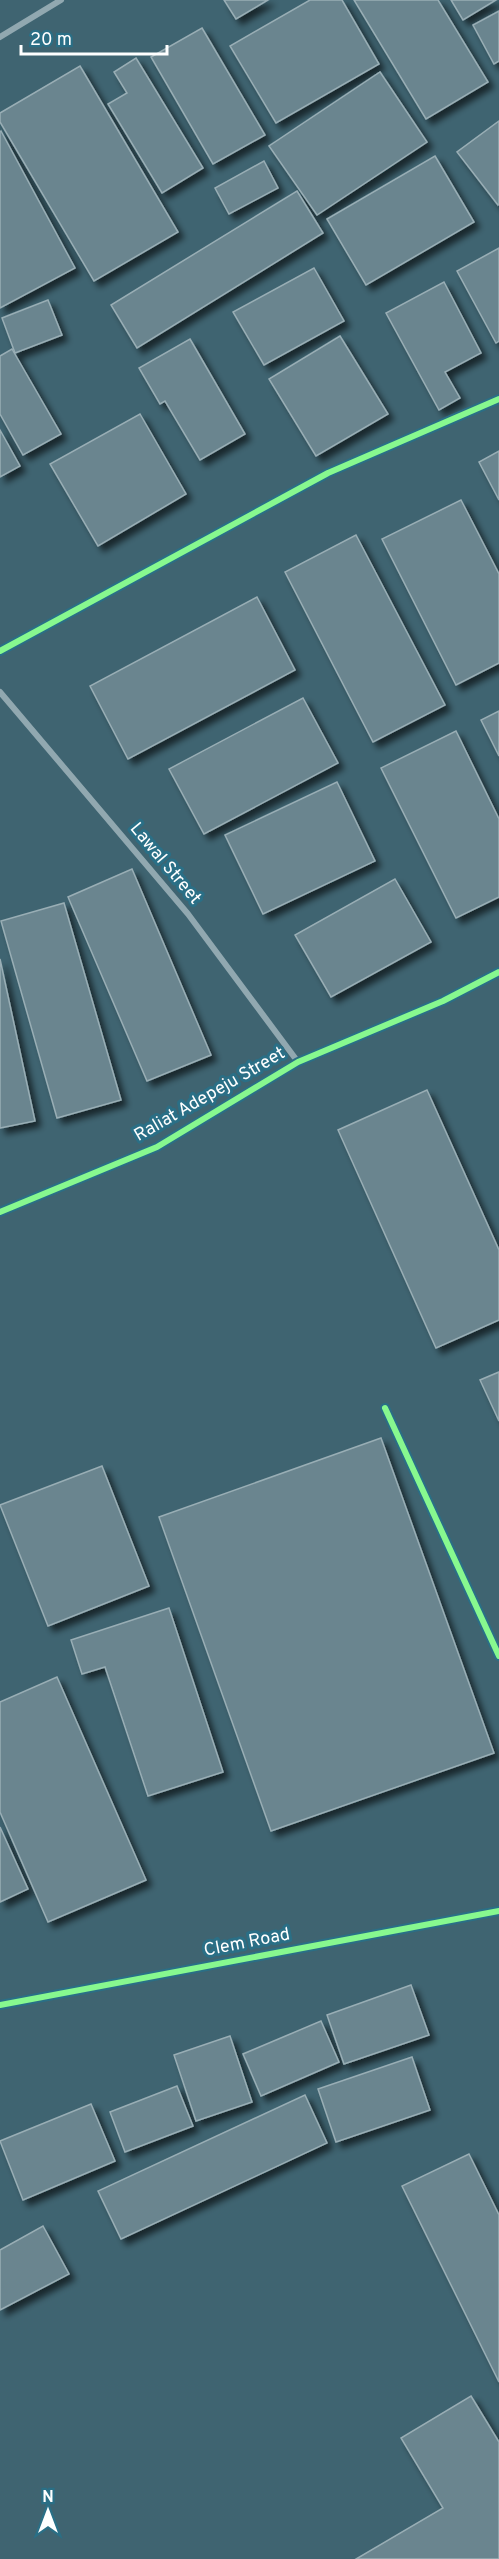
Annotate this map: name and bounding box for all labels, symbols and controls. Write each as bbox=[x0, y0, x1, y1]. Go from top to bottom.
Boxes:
scale bar bbox=[21, 18, 166, 56]
text: 20 m bbox=[30, 29, 72, 52]
street label: Lawal Street bbox=[124, 818, 206, 910]
street label: Raliat Adepeju Street bbox=[130, 1042, 290, 1148]
street label: Clem Road bbox=[202, 1923, 292, 1963]
north arrow bbox=[18, 2481, 78, 2541]
text: N bbox=[42, 2488, 54, 2508]

